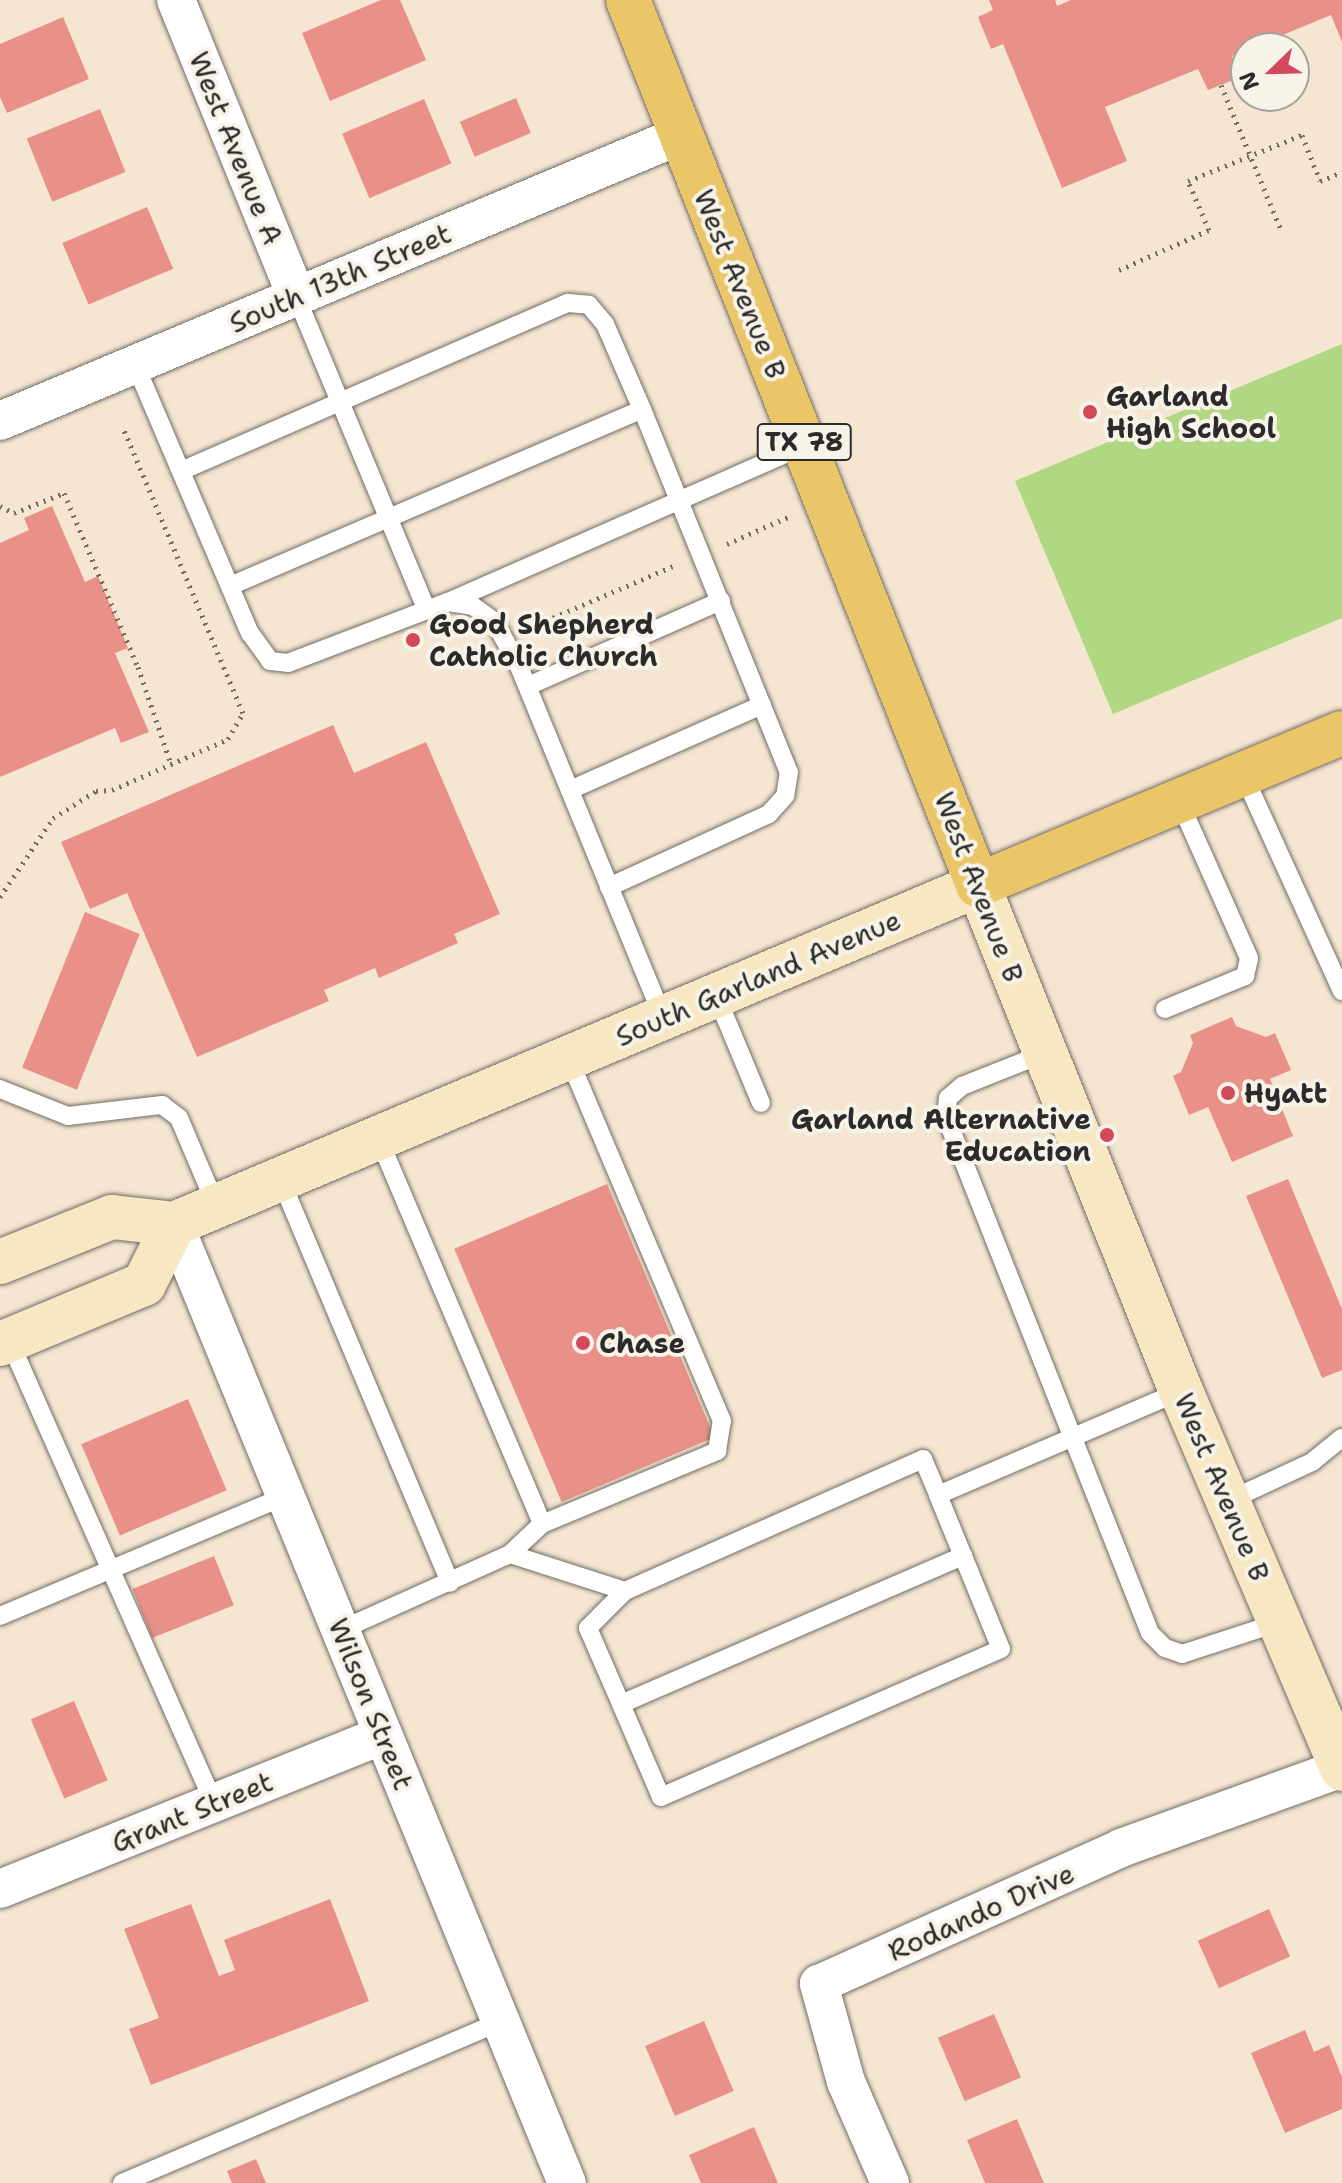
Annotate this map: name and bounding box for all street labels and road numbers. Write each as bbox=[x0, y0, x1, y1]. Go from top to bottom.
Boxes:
street label: West Avenue A bbox=[182, 47, 290, 249]
street label: West Avenue B bbox=[687, 184, 793, 384]
street label: South 13th Street bbox=[224, 216, 456, 340]
road number: TX 78 bbox=[756, 420, 852, 464]
street label: West Avenue B bbox=[927, 787, 1031, 987]
street label: South Garland Avenue bbox=[610, 903, 906, 1053]
street label: West Avenue B bbox=[1167, 1388, 1277, 1586]
street label: Wilson Street bbox=[321, 1613, 421, 1795]
street label: Grant Street bbox=[106, 1764, 278, 1860]
street label: Rodando Drive bbox=[883, 1856, 1079, 1968]

